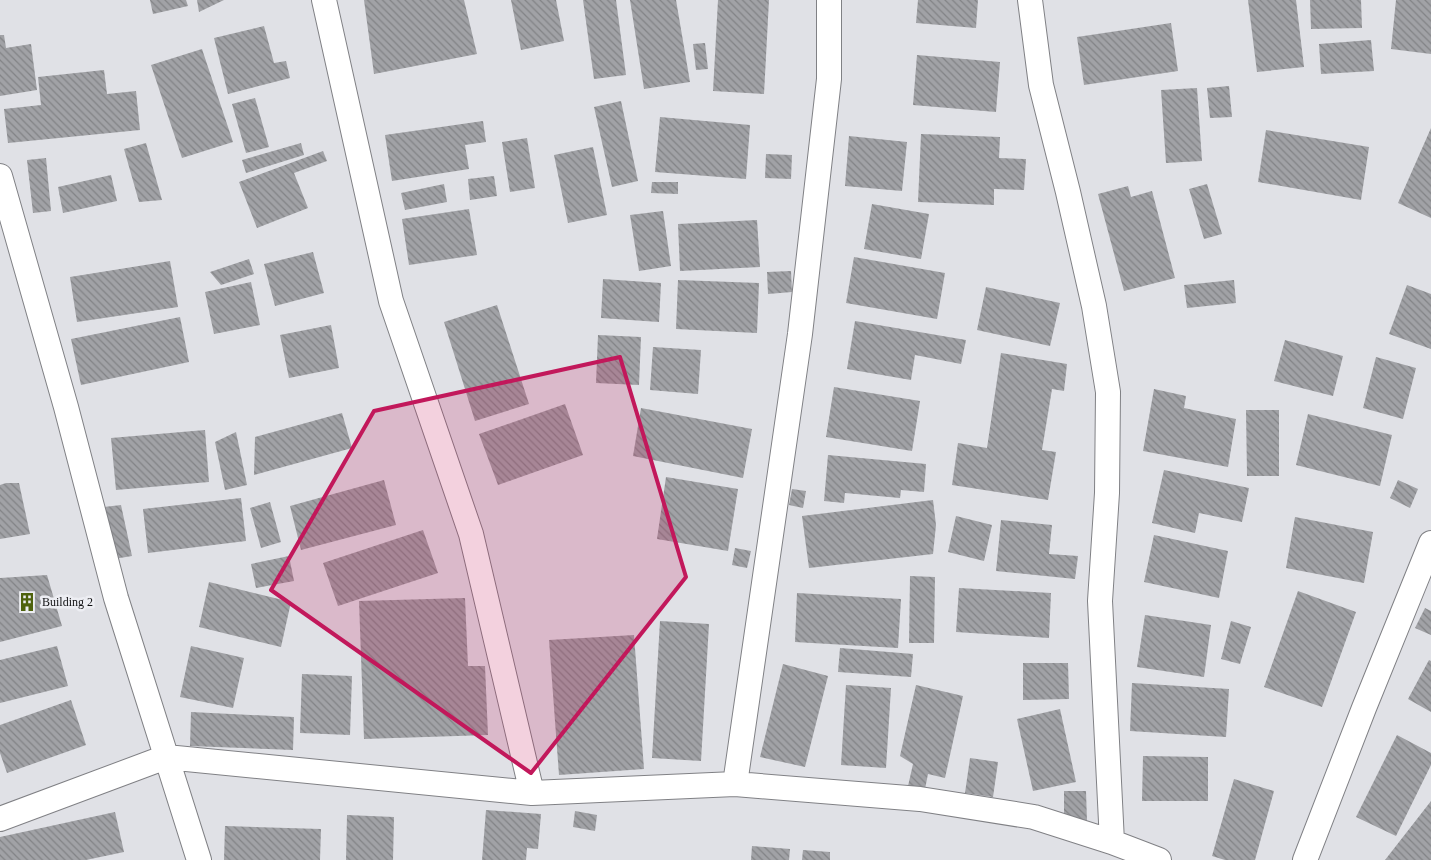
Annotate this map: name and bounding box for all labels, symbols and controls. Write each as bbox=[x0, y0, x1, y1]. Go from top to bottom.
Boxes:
building icon: Building 2 bbox=[16, 591, 38, 613]
place label: Building 2 bbox=[42, 595, 93, 609]

